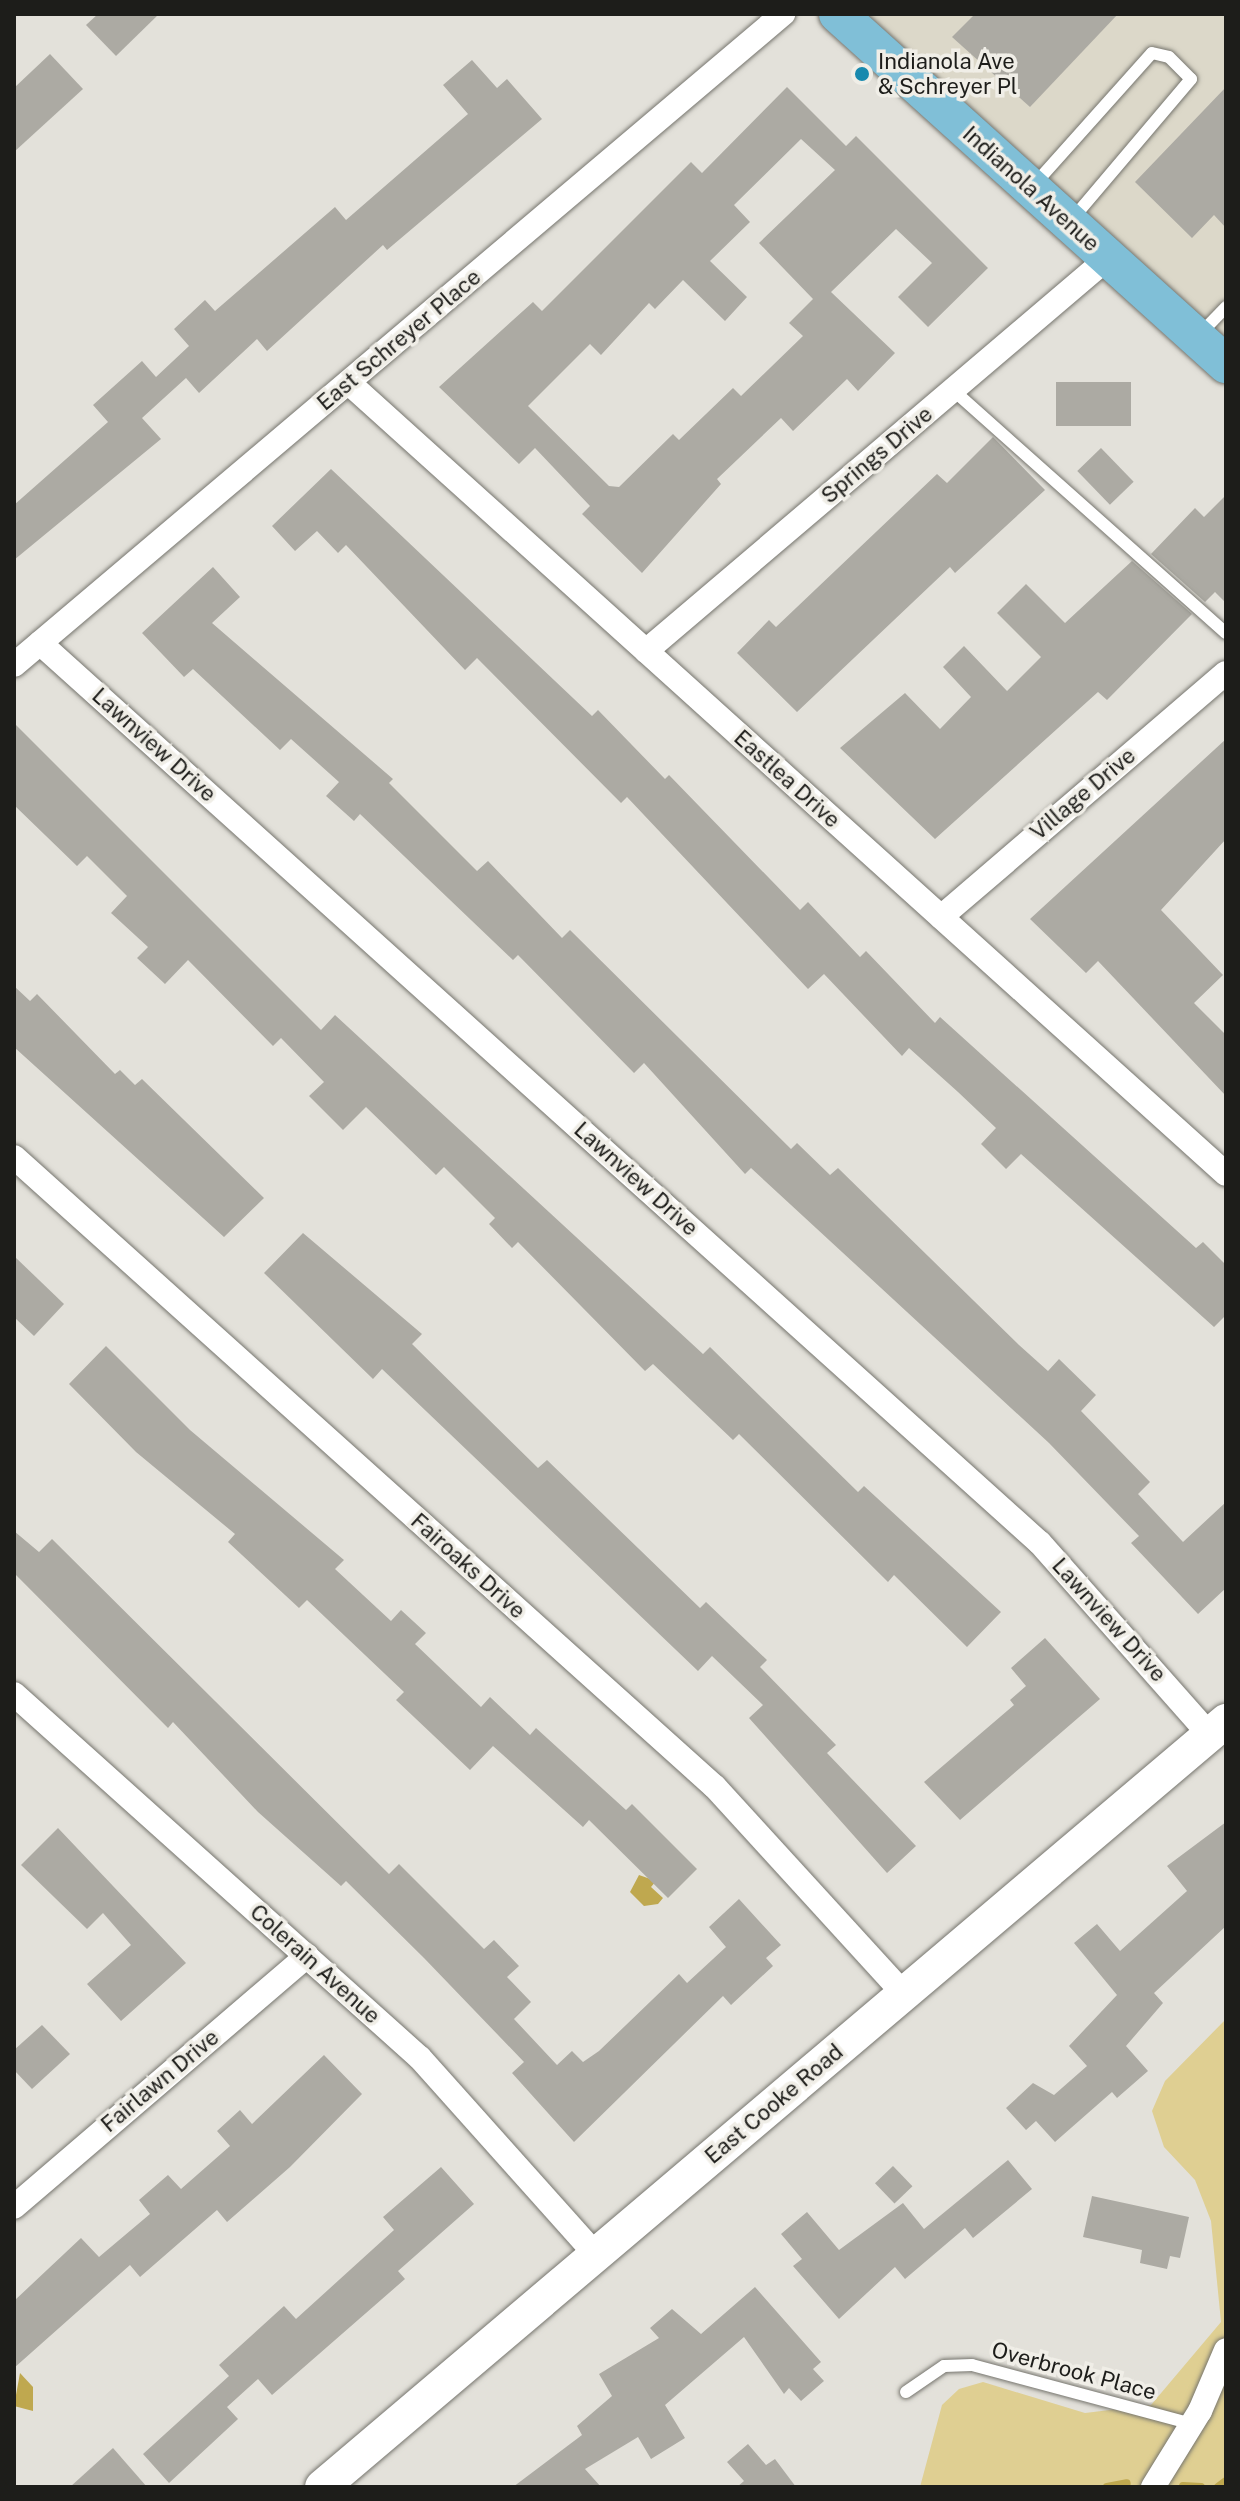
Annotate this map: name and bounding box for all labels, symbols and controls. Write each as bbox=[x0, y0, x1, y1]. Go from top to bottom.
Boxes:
place label: Indianola Ave & Schreyer Pl bbox=[878, 48, 1018, 100]
marker: Indianola Ave & Schreyer Pl bbox=[853, 65, 871, 83]
street label: Indianola Avenue bbox=[957, 121, 1105, 257]
street label: East Schreyer Place bbox=[312, 264, 486, 416]
street label: Springs Drive bbox=[816, 401, 938, 509]
street label: Lawnview Drive bbox=[87, 682, 221, 808]
street label: Eastlea Drive bbox=[729, 724, 845, 834]
street label: Village Drive bbox=[1025, 742, 1141, 846]
street label: Lawnview Drive bbox=[569, 1116, 703, 1242]
street label: Fairoaks Drive bbox=[405, 1508, 531, 1624]
street label: Lawnview Drive bbox=[1046, 1553, 1172, 1687]
street label: Colerain Avenue bbox=[245, 1899, 385, 2029]
street label: Fairlawn Drive bbox=[96, 2024, 224, 2138]
street label: East Cooke Road bbox=[700, 2039, 848, 2169]
street label: Overbrook Place bbox=[989, 2336, 1159, 2406]

